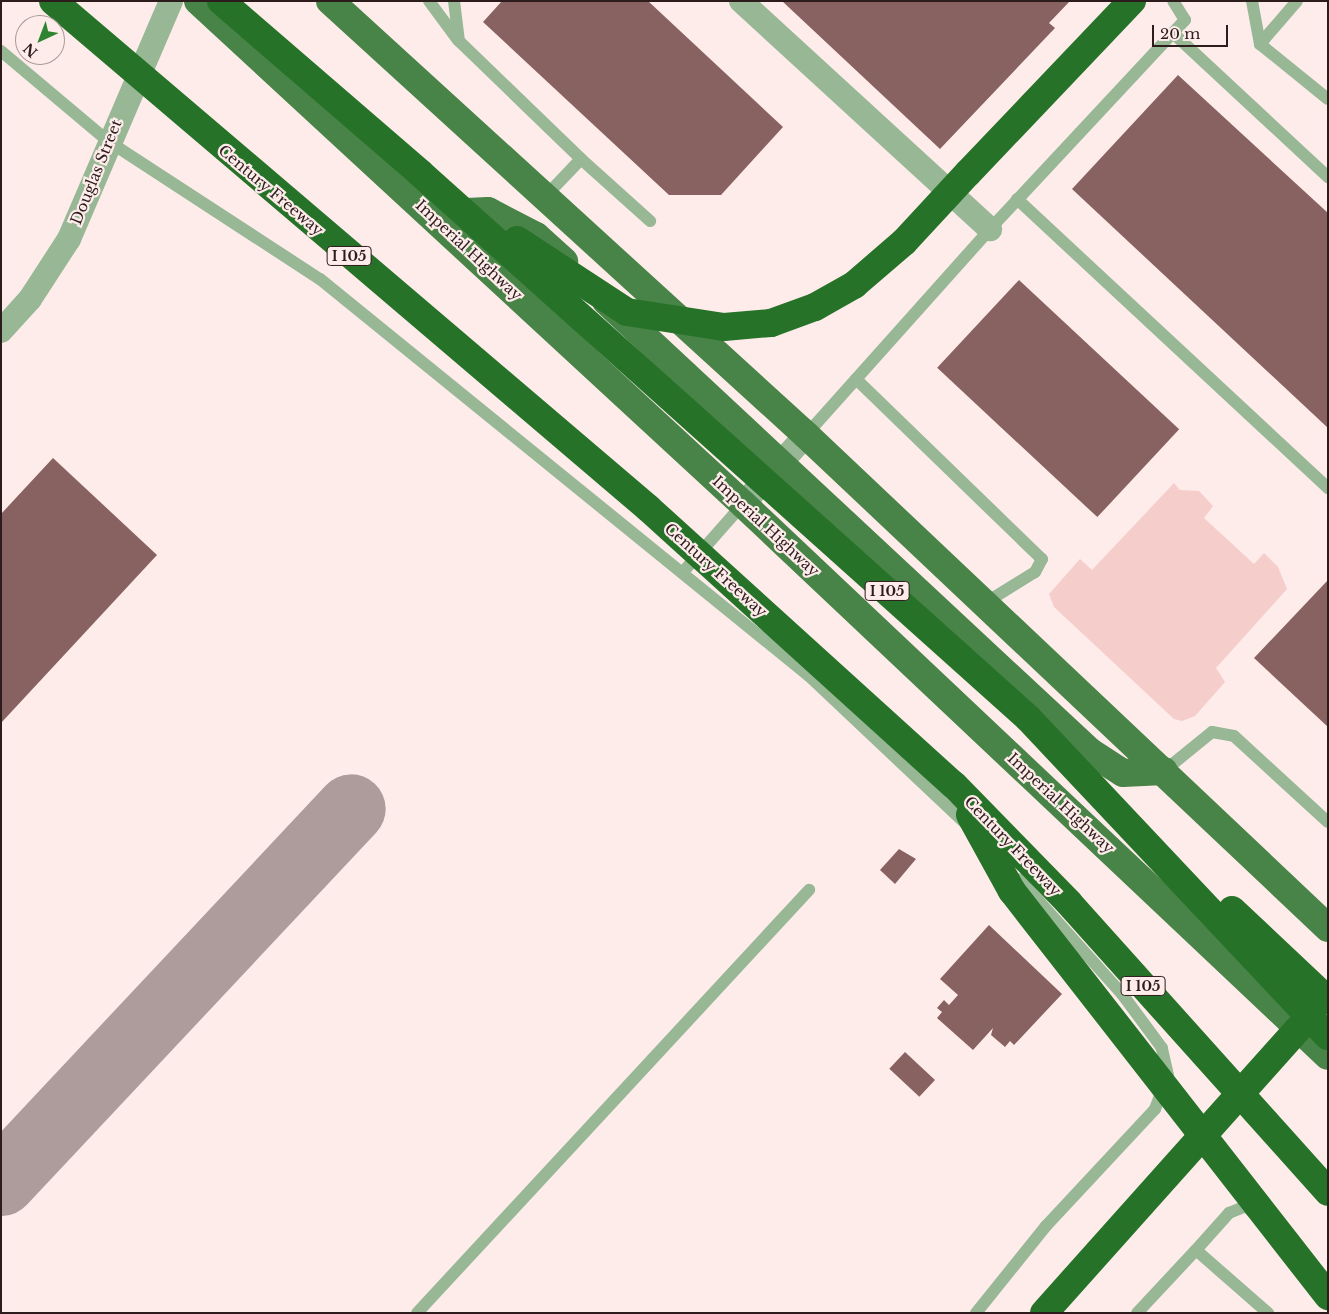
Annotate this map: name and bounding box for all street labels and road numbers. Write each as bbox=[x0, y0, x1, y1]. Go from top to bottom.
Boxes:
street label: Douglas Street bbox=[67, 117, 125, 227]
street label: Century Freeway bbox=[215, 141, 327, 239]
street label: Imperial Highway bbox=[412, 196, 526, 304]
road number: I 105 bbox=[326, 245, 372, 268]
street label: Imperial Highway bbox=[709, 472, 823, 580]
street label: Century Freeway bbox=[661, 519, 771, 621]
road number: I 105 bbox=[864, 580, 910, 602]
street label: Imperial Highway bbox=[1004, 749, 1118, 857]
street label: Century Freeway bbox=[961, 792, 1065, 900]
road number: I 105 bbox=[1120, 974, 1166, 998]

